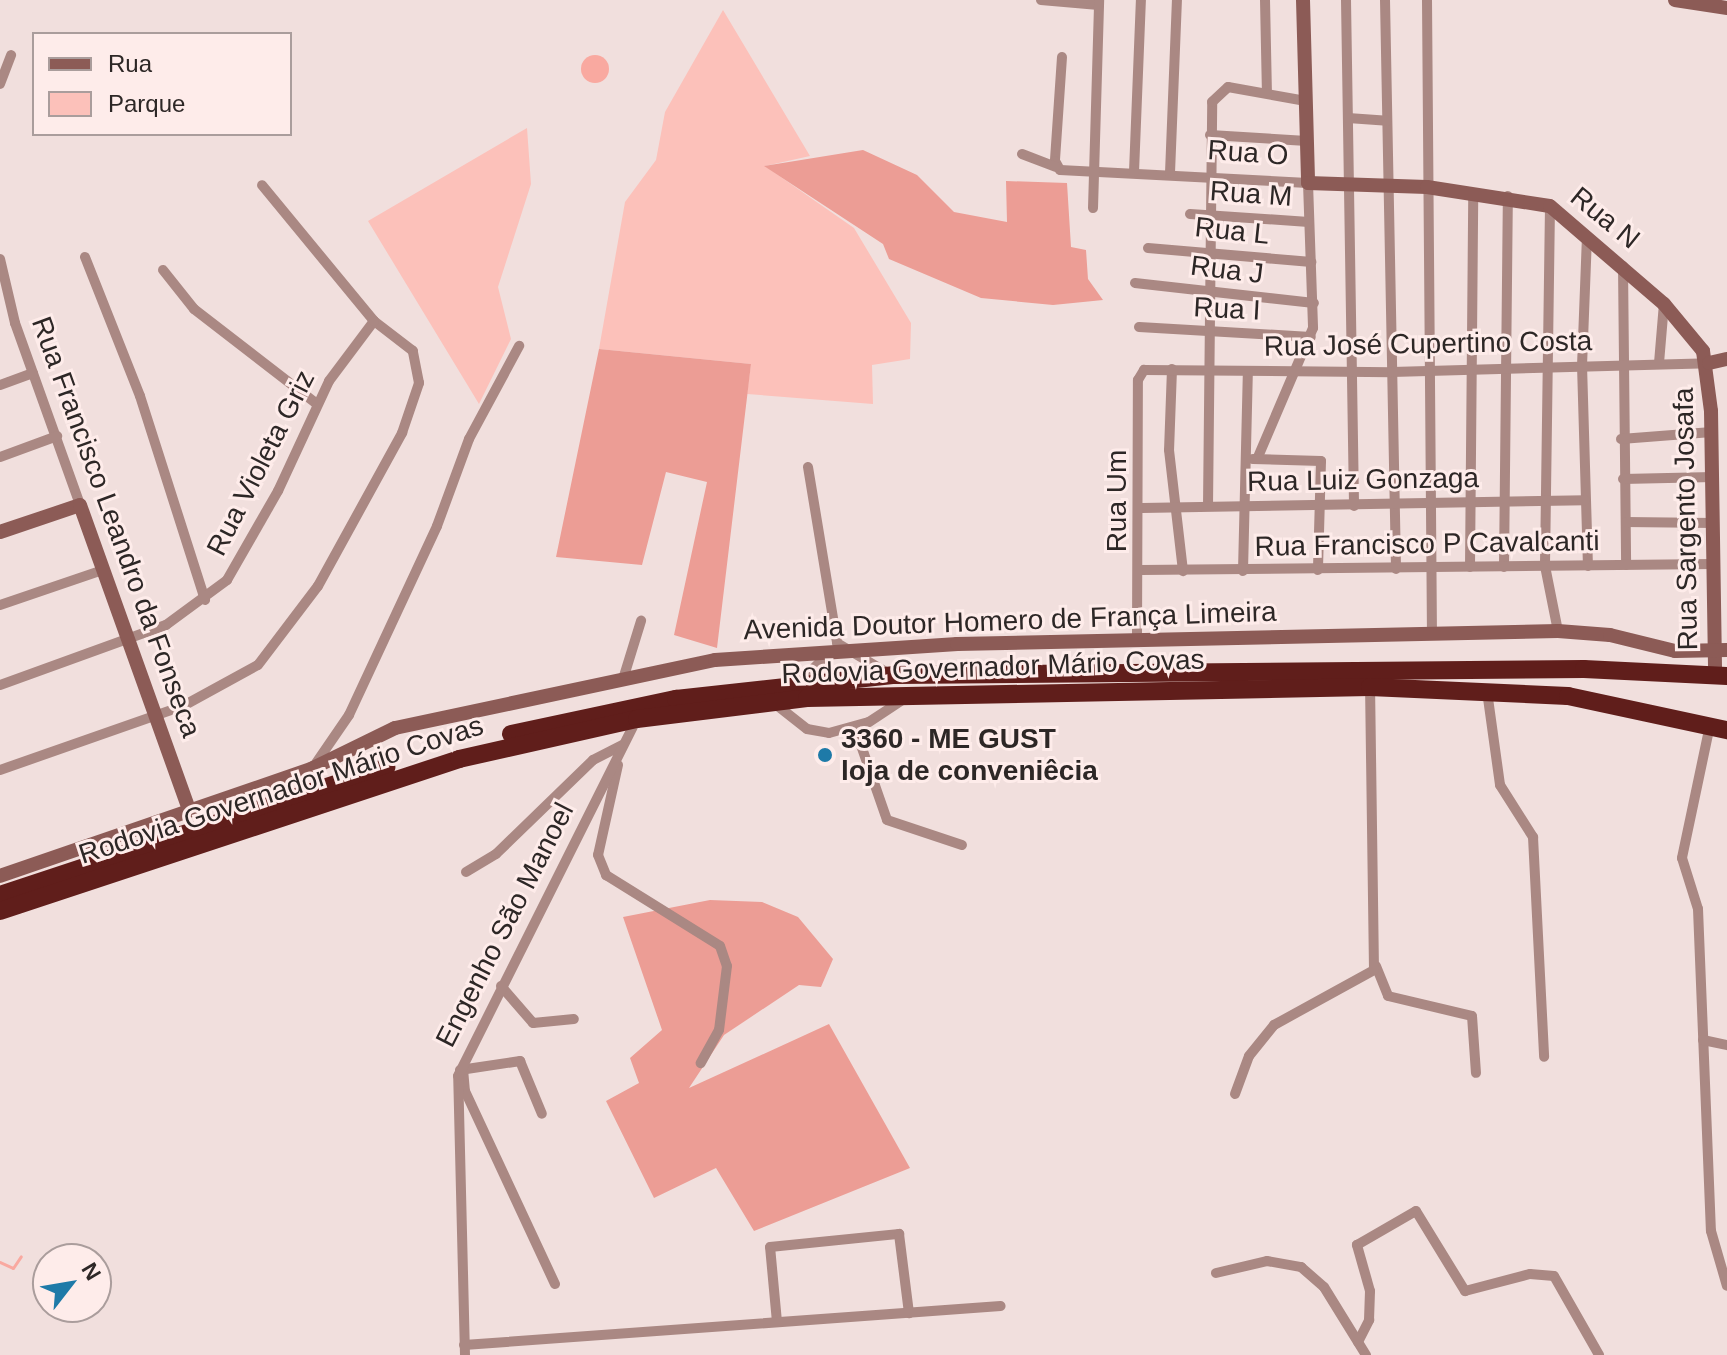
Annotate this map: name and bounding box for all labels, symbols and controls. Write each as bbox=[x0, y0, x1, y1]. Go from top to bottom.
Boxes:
legend bbox=[32, 32, 292, 136]
text: Rua bbox=[108, 50, 152, 77]
text: Parque bbox=[108, 90, 185, 117]
street label: Rua O bbox=[1206, 133, 1290, 173]
street label: Rua M bbox=[1209, 174, 1293, 214]
street label: Rua N bbox=[1564, 180, 1646, 256]
street label: Rua L bbox=[1193, 210, 1271, 252]
street label: Rua J bbox=[1189, 249, 1265, 291]
street label: Rua I bbox=[1193, 290, 1261, 328]
street label: Rua Francisco Leandro da Fonseca bbox=[24, 312, 208, 742]
street label: Rua José Cupertino Costa bbox=[1264, 324, 1592, 364]
street label: Rua Violeta Griz bbox=[200, 365, 322, 561]
street label: Rua Sargento Josafa bbox=[1667, 387, 1705, 651]
street label: Rua Um bbox=[1100, 450, 1134, 552]
street label: Rua Luiz Gonzaga bbox=[1247, 461, 1479, 499]
street label: Rua Francisco P Cavalcanti bbox=[1254, 524, 1600, 564]
street label: Avenida Doutor Homero de França Limeira bbox=[743, 595, 1277, 647]
street label: Rodovia Governador Mário Covas bbox=[781, 643, 1205, 691]
street label: Rodovia Governador Mário Covas bbox=[75, 709, 487, 871]
place label: 3360 - ME GUST loja de conveniêcia bbox=[841, 722, 1098, 788]
marker: 3360 - ME GUST loja de conveniêcia bbox=[816, 746, 834, 764]
street label: Engenho São Manoel bbox=[429, 797, 581, 1053]
north arrow bbox=[32, 1243, 112, 1323]
text: N bbox=[76, 1258, 106, 1285]

